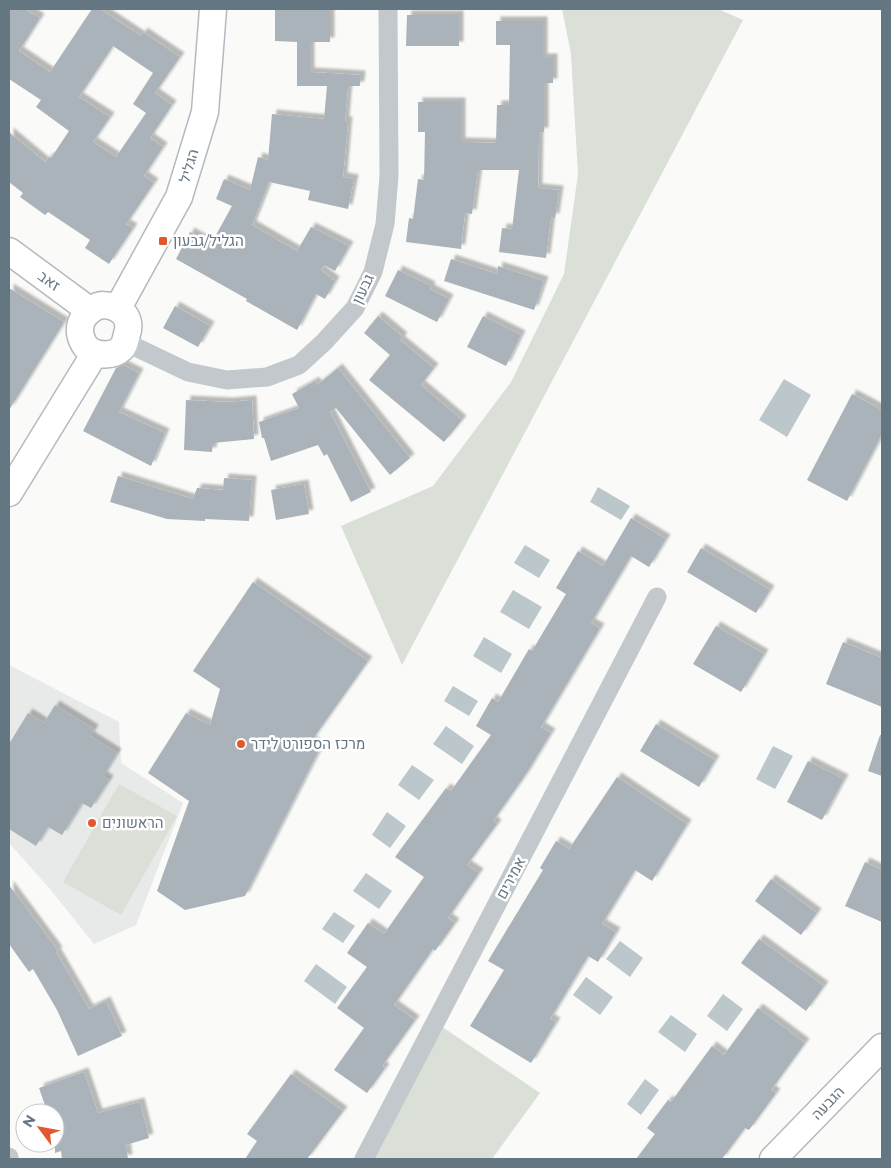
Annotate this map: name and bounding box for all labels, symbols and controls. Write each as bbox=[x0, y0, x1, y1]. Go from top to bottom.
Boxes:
street label: הגליל bbox=[175, 147, 202, 185]
place label: הגליל/גבעון bbox=[173, 231, 244, 250]
marker: הגליל/גבעון bbox=[157, 235, 169, 247]
street label: זאב bbox=[34, 266, 64, 295]
street label: גבעון bbox=[347, 270, 378, 307]
place label: מרכז הספורט לידר bbox=[251, 734, 365, 753]
marker: מרכז הספורט לידר bbox=[235, 738, 247, 750]
place label: הראשונים bbox=[102, 813, 164, 832]
marker: הראשונים bbox=[86, 817, 98, 829]
street label: אמירים bbox=[492, 853, 530, 902]
street label: הגבעה bbox=[807, 1082, 848, 1124]
north arrow bbox=[15, 1103, 65, 1153]
text: N bbox=[18, 1112, 40, 1131]

